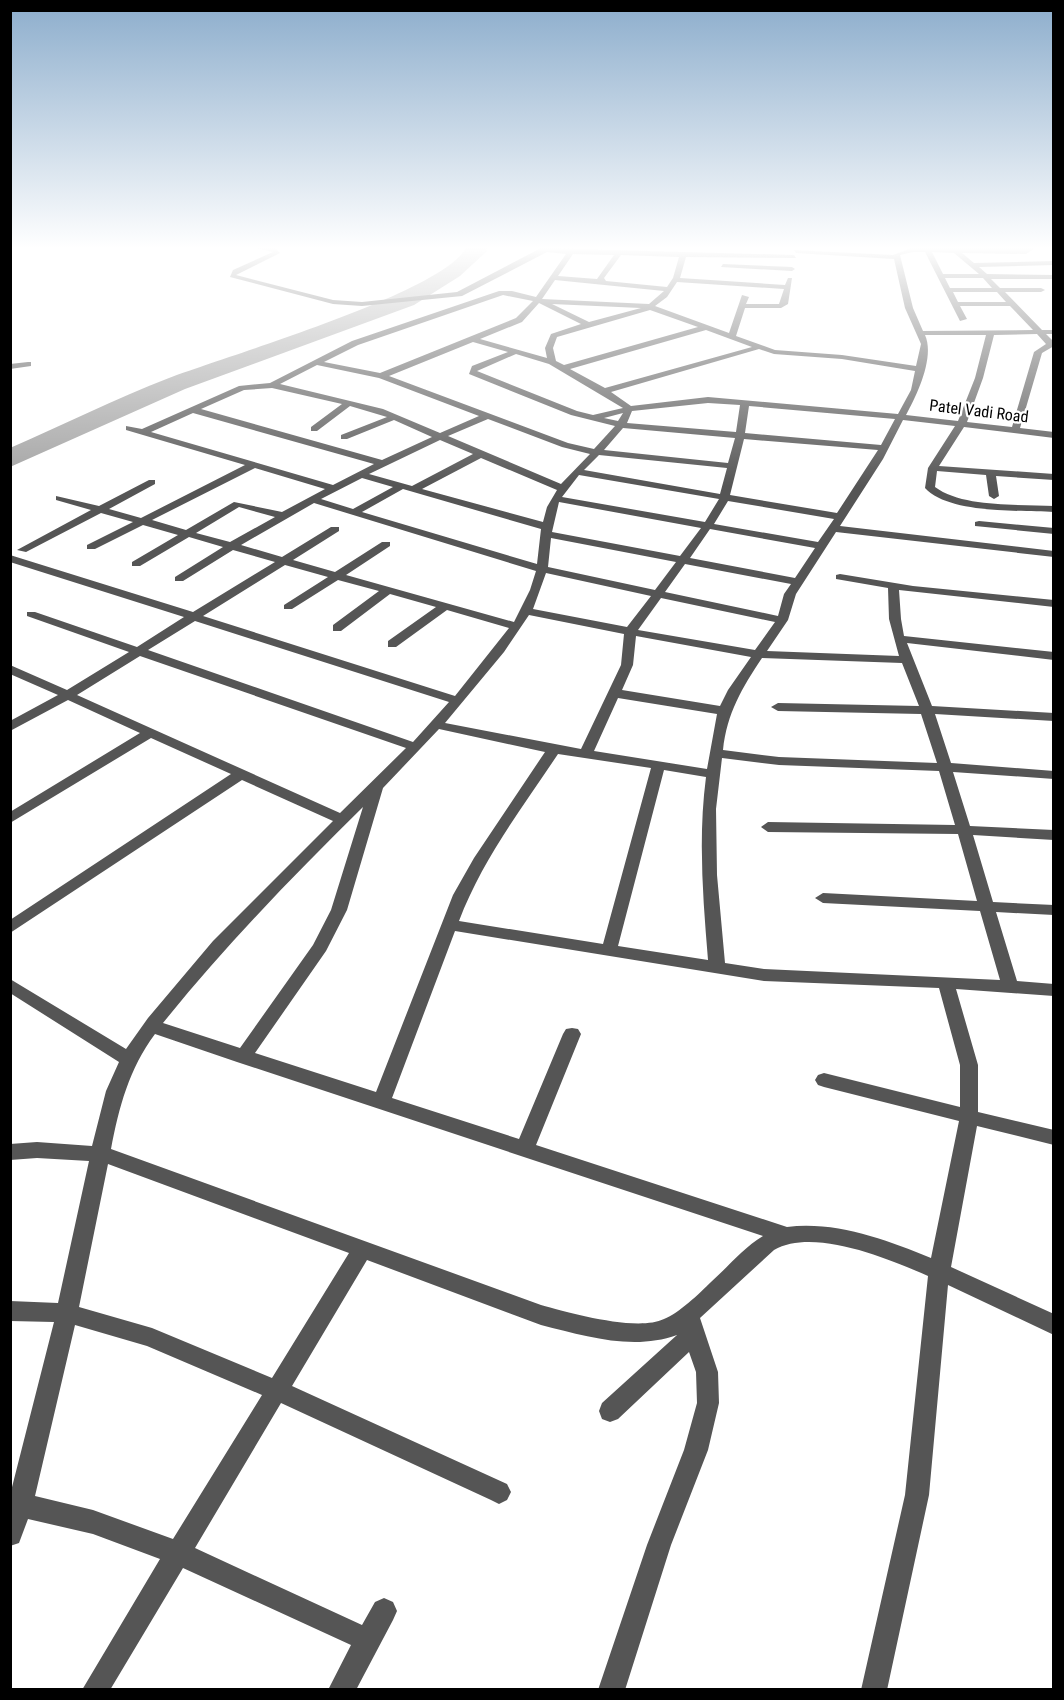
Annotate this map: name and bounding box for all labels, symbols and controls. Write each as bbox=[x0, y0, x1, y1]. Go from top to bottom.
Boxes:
street label: Patel Vadi Road bbox=[928, 395, 1030, 427]

